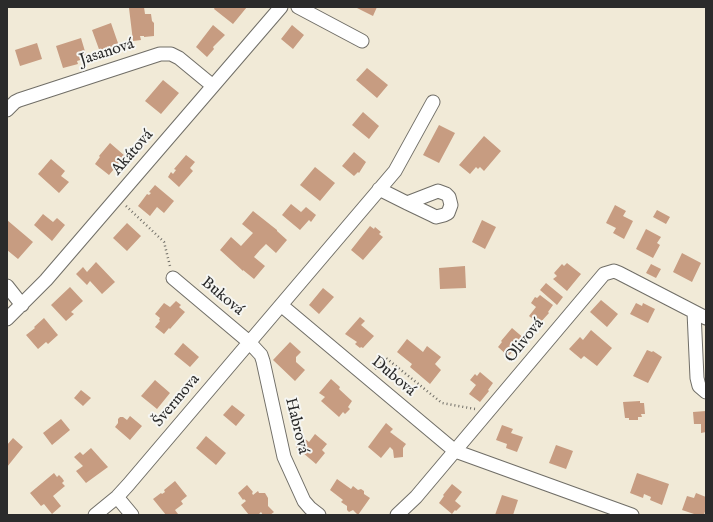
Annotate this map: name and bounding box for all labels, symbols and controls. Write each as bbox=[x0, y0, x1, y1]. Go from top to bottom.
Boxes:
street label: Jasanová bbox=[77, 35, 137, 71]
street label: Akátová bbox=[108, 126, 158, 180]
street label: Buková bbox=[197, 274, 247, 320]
street label: Olivová bbox=[501, 315, 549, 367]
street label: Dubová bbox=[367, 353, 419, 401]
street label: Švermova bbox=[149, 371, 205, 431]
street label: Habrová bbox=[280, 396, 312, 456]

